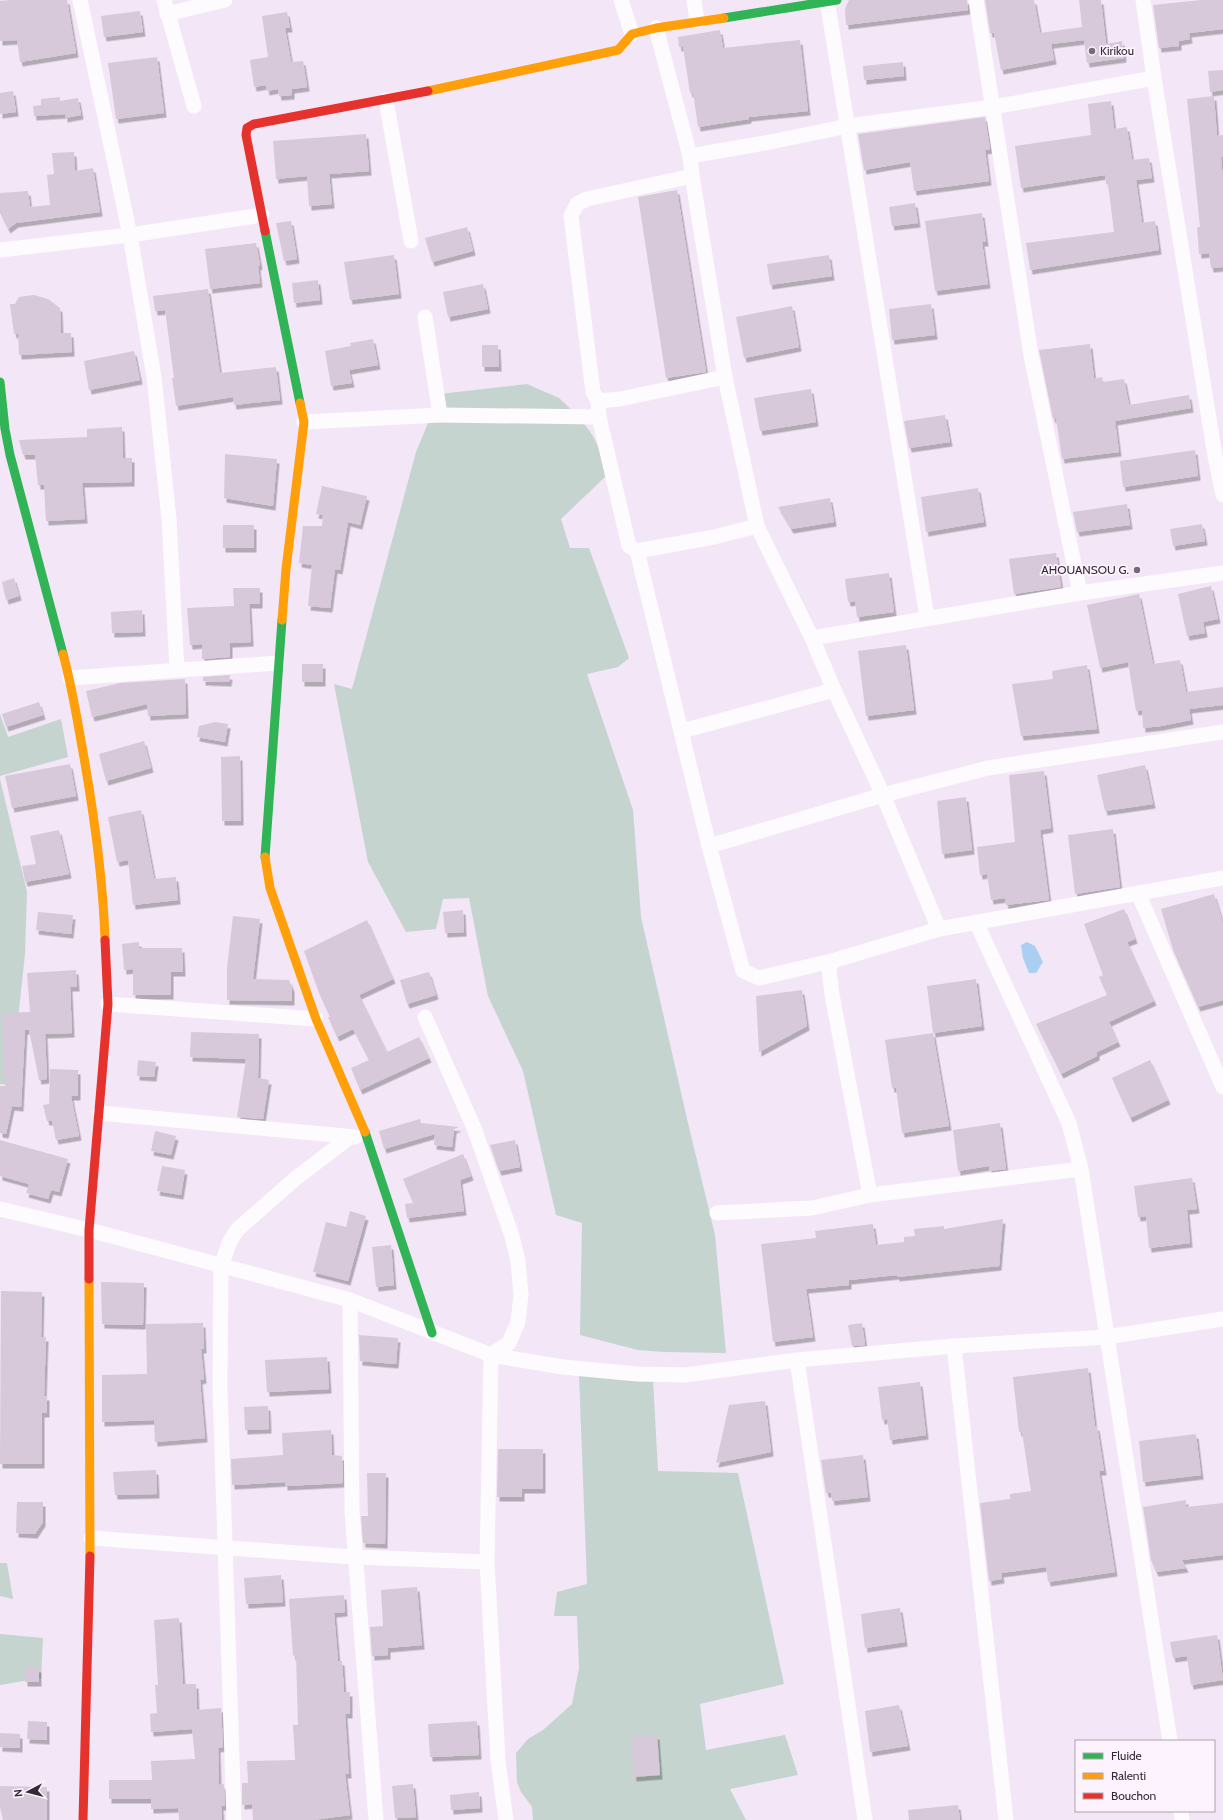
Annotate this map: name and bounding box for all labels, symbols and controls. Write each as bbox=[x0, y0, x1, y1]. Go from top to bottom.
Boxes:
place label: Kirikou bbox=[1100, 43, 1134, 58]
marker: Kirikou bbox=[1087, 46, 1097, 56]
place label: AHOUANSOU G. bbox=[1041, 562, 1129, 577]
marker: AHOUANSOU G. bbox=[1132, 565, 1142, 575]
legend bbox=[1075, 1740, 1215, 1812]
text: Fluide bbox=[1111, 1748, 1142, 1763]
text: Ralenti bbox=[1111, 1768, 1146, 1783]
north arrow bbox=[8, 1772, 48, 1812]
text: Bouchon bbox=[1111, 1788, 1157, 1803]
text: N bbox=[11, 1789, 25, 1798]

